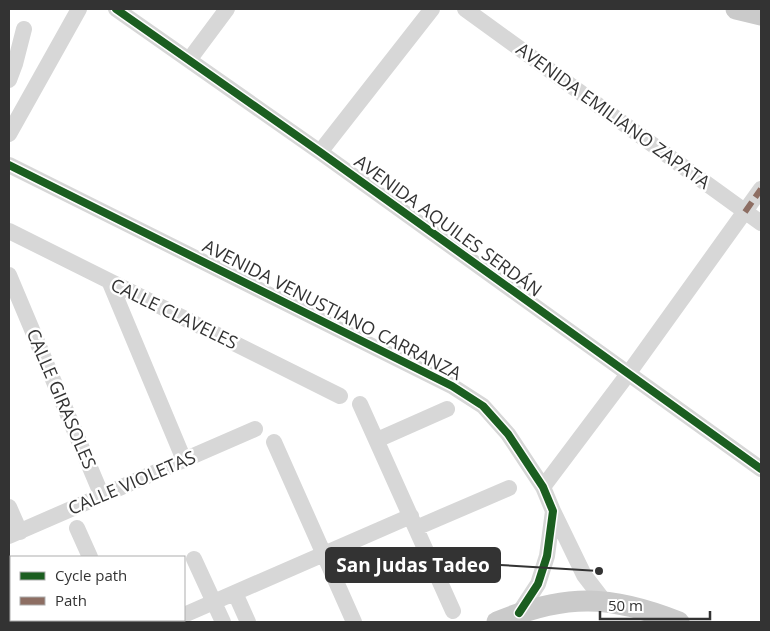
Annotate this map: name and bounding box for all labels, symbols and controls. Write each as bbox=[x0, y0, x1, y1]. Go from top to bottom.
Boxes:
street label: AVENIDA EMILIANO ZAPATA bbox=[512, 37, 716, 194]
street label: AVENIDA AQUILES SERDÁN bbox=[350, 149, 547, 301]
street label: AVENIDA VENUSTIANO CARRANZA bbox=[199, 233, 466, 385]
street label: CALLE CLAVELES bbox=[107, 272, 242, 354]
street label: CALLE GIRASOLES bbox=[22, 325, 102, 472]
street label: CALLE VIOLETAS bbox=[64, 444, 199, 520]
callout: San Judas Tadeo bbox=[326, 548, 500, 582]
text: San Judas Tadeo bbox=[336, 552, 490, 578]
legend bbox=[10, 556, 185, 621]
text: Cycle path bbox=[55, 565, 127, 585]
scale bar bbox=[600, 588, 710, 620]
text: Path bbox=[55, 590, 87, 610]
text: 50 m bbox=[608, 595, 643, 615]

